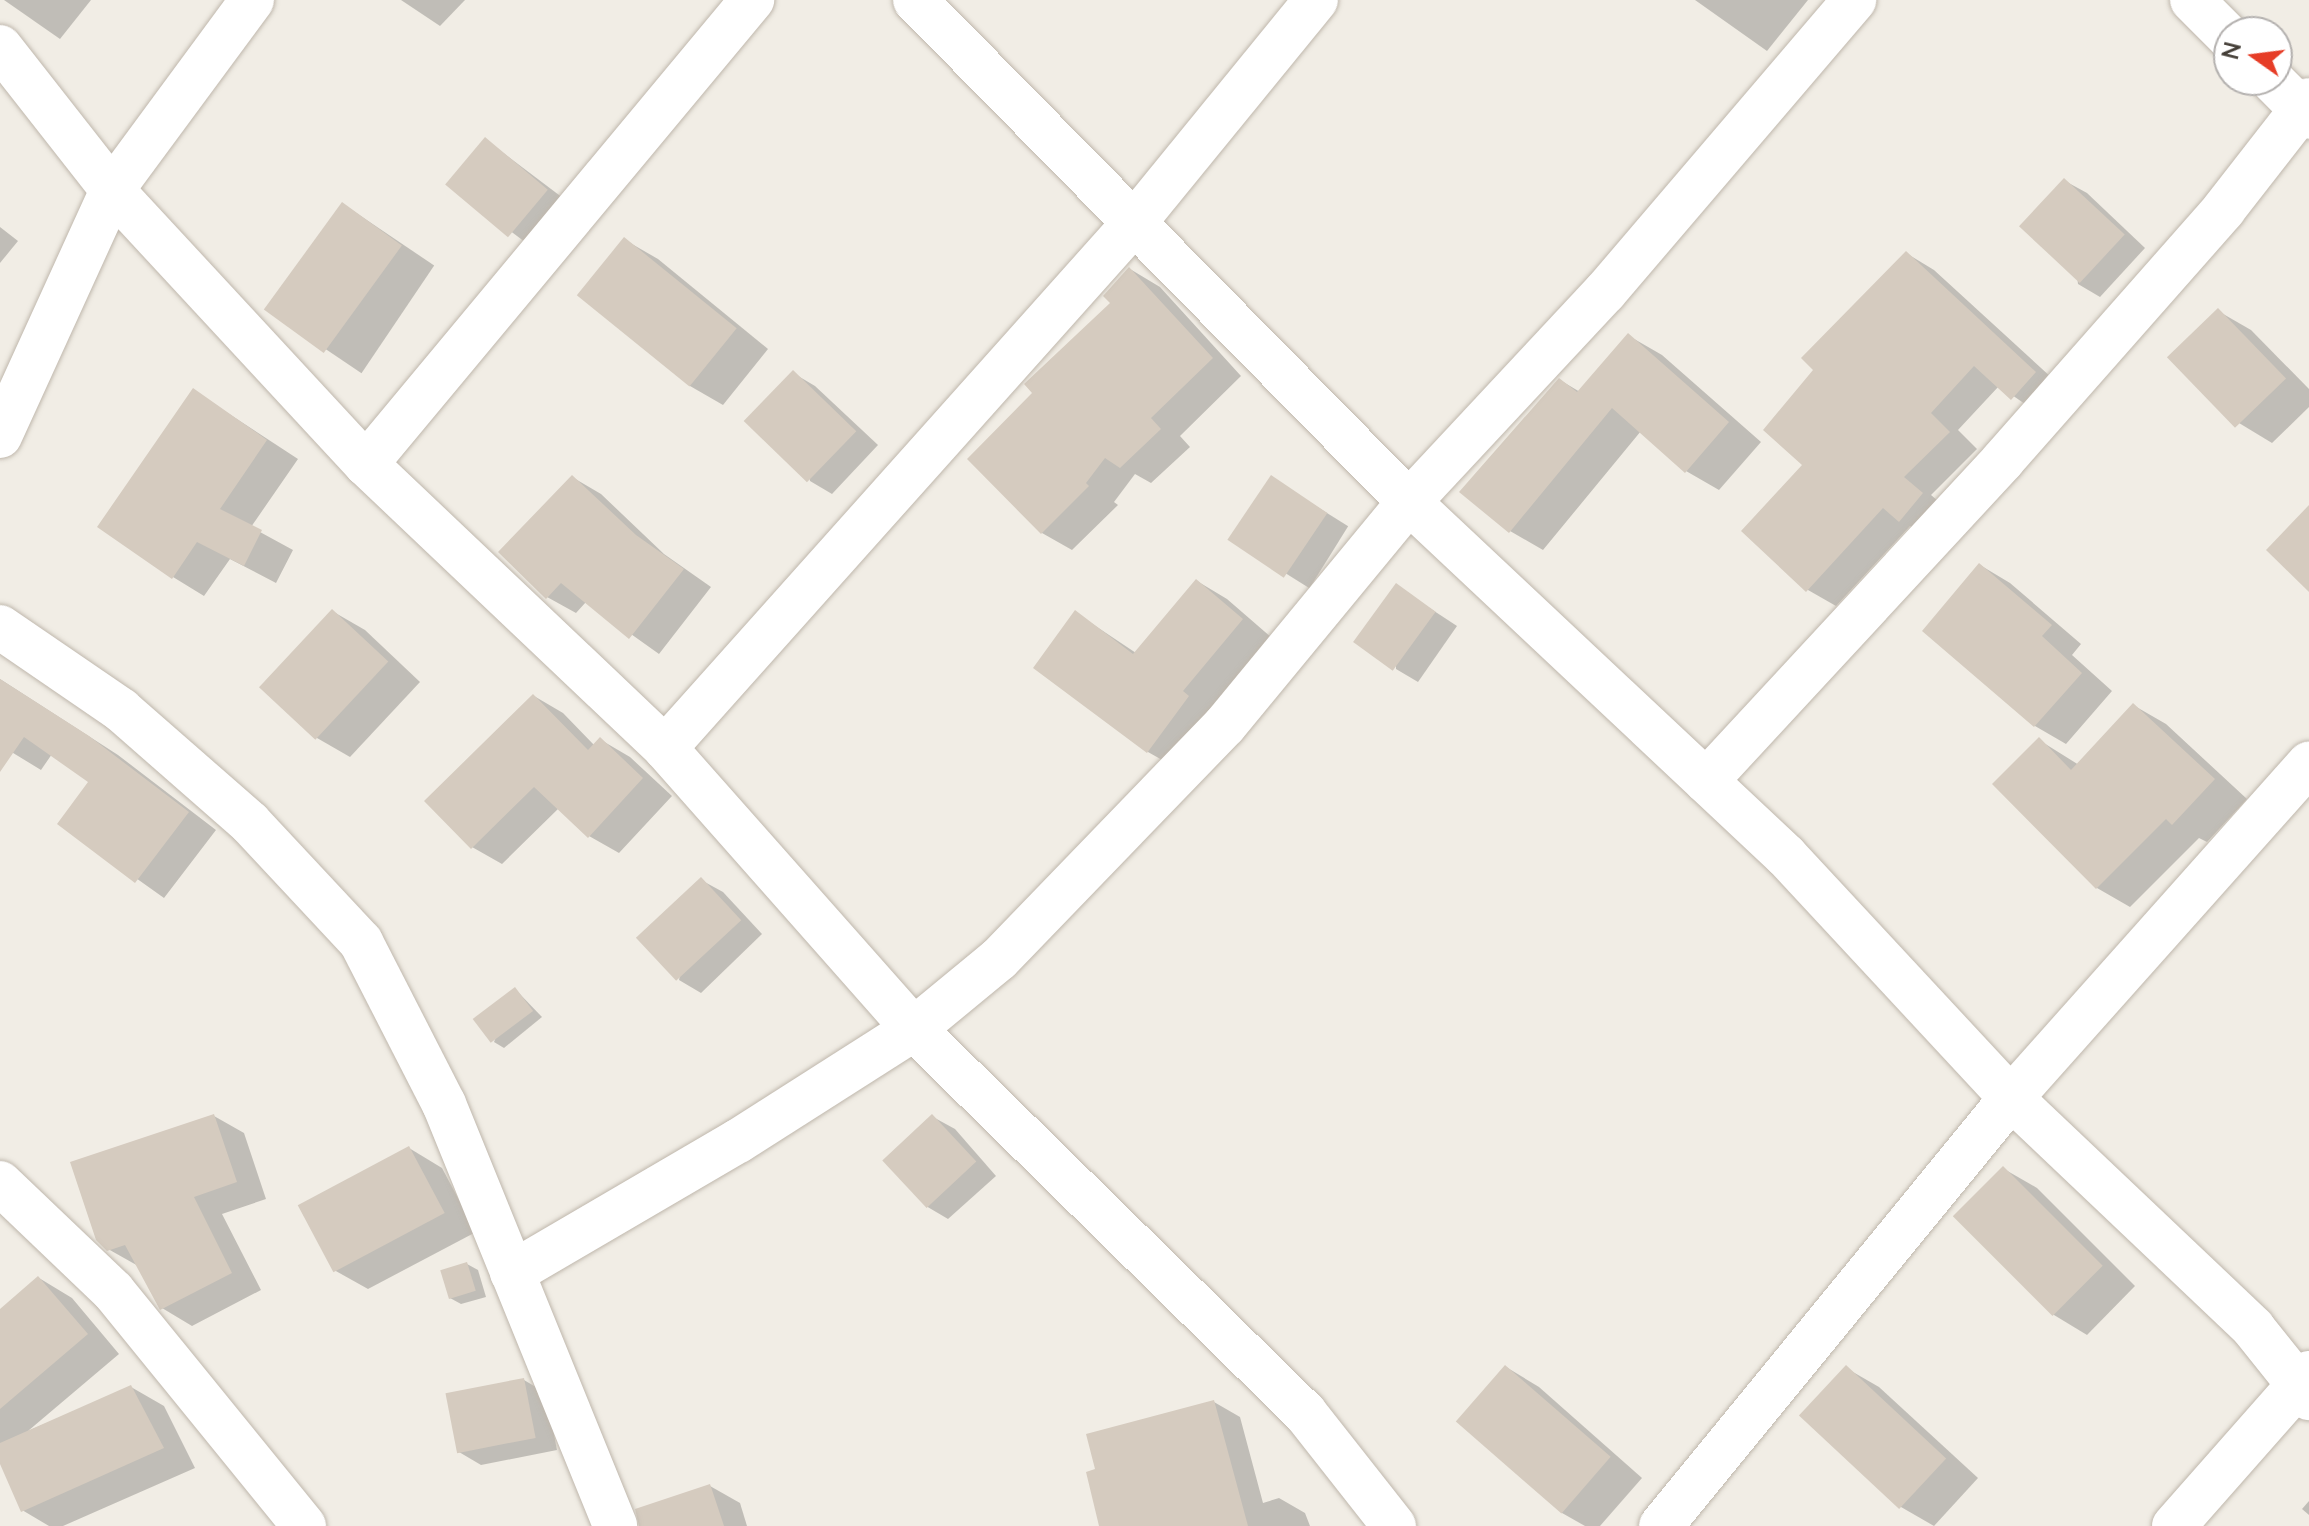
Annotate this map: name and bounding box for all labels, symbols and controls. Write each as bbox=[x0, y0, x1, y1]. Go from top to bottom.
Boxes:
north arrow bbox=[2213, 16, 2293, 96]
text: N bbox=[2216, 39, 2246, 62]

